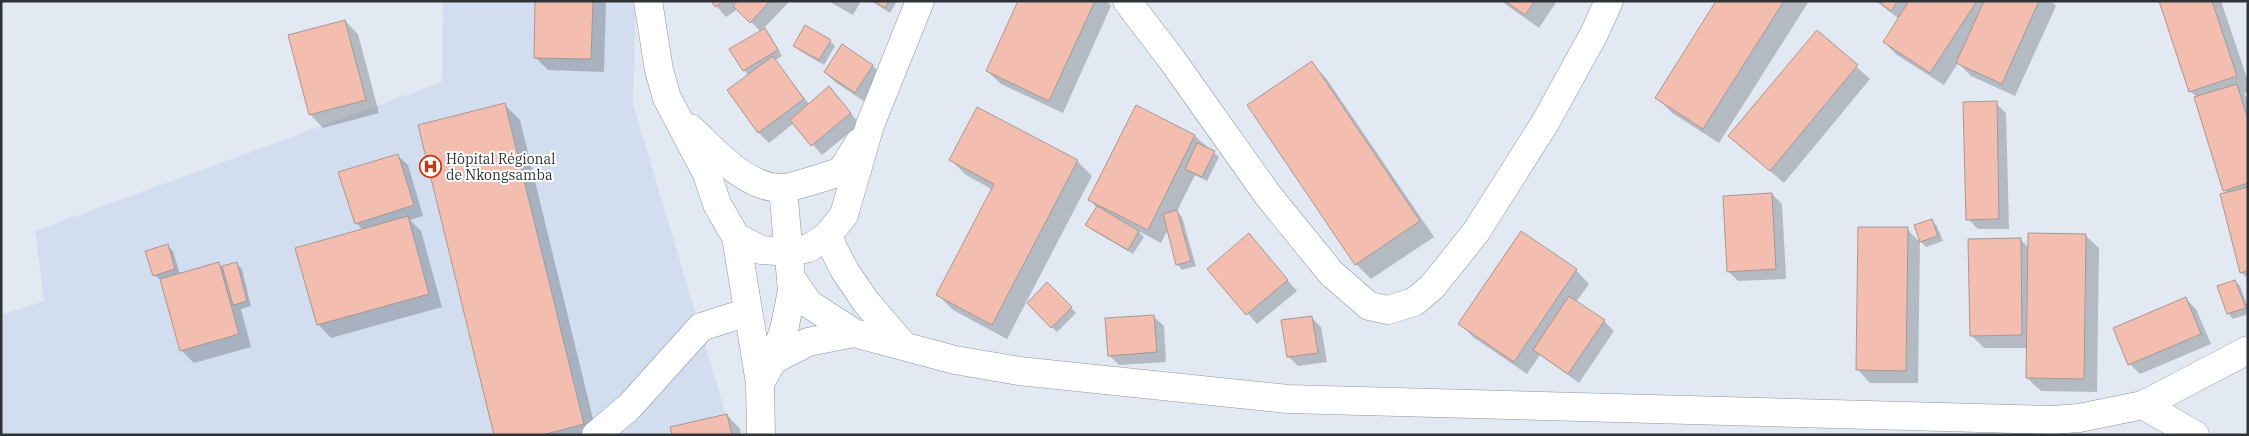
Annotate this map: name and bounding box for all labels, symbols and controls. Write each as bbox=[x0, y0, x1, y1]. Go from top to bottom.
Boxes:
place label: Hôpital Régional de Nkongsamba bbox=[446, 150, 555, 184]
hospital icon: Hôpital Régional de Nkongsamba bbox=[418, 155, 442, 179]

